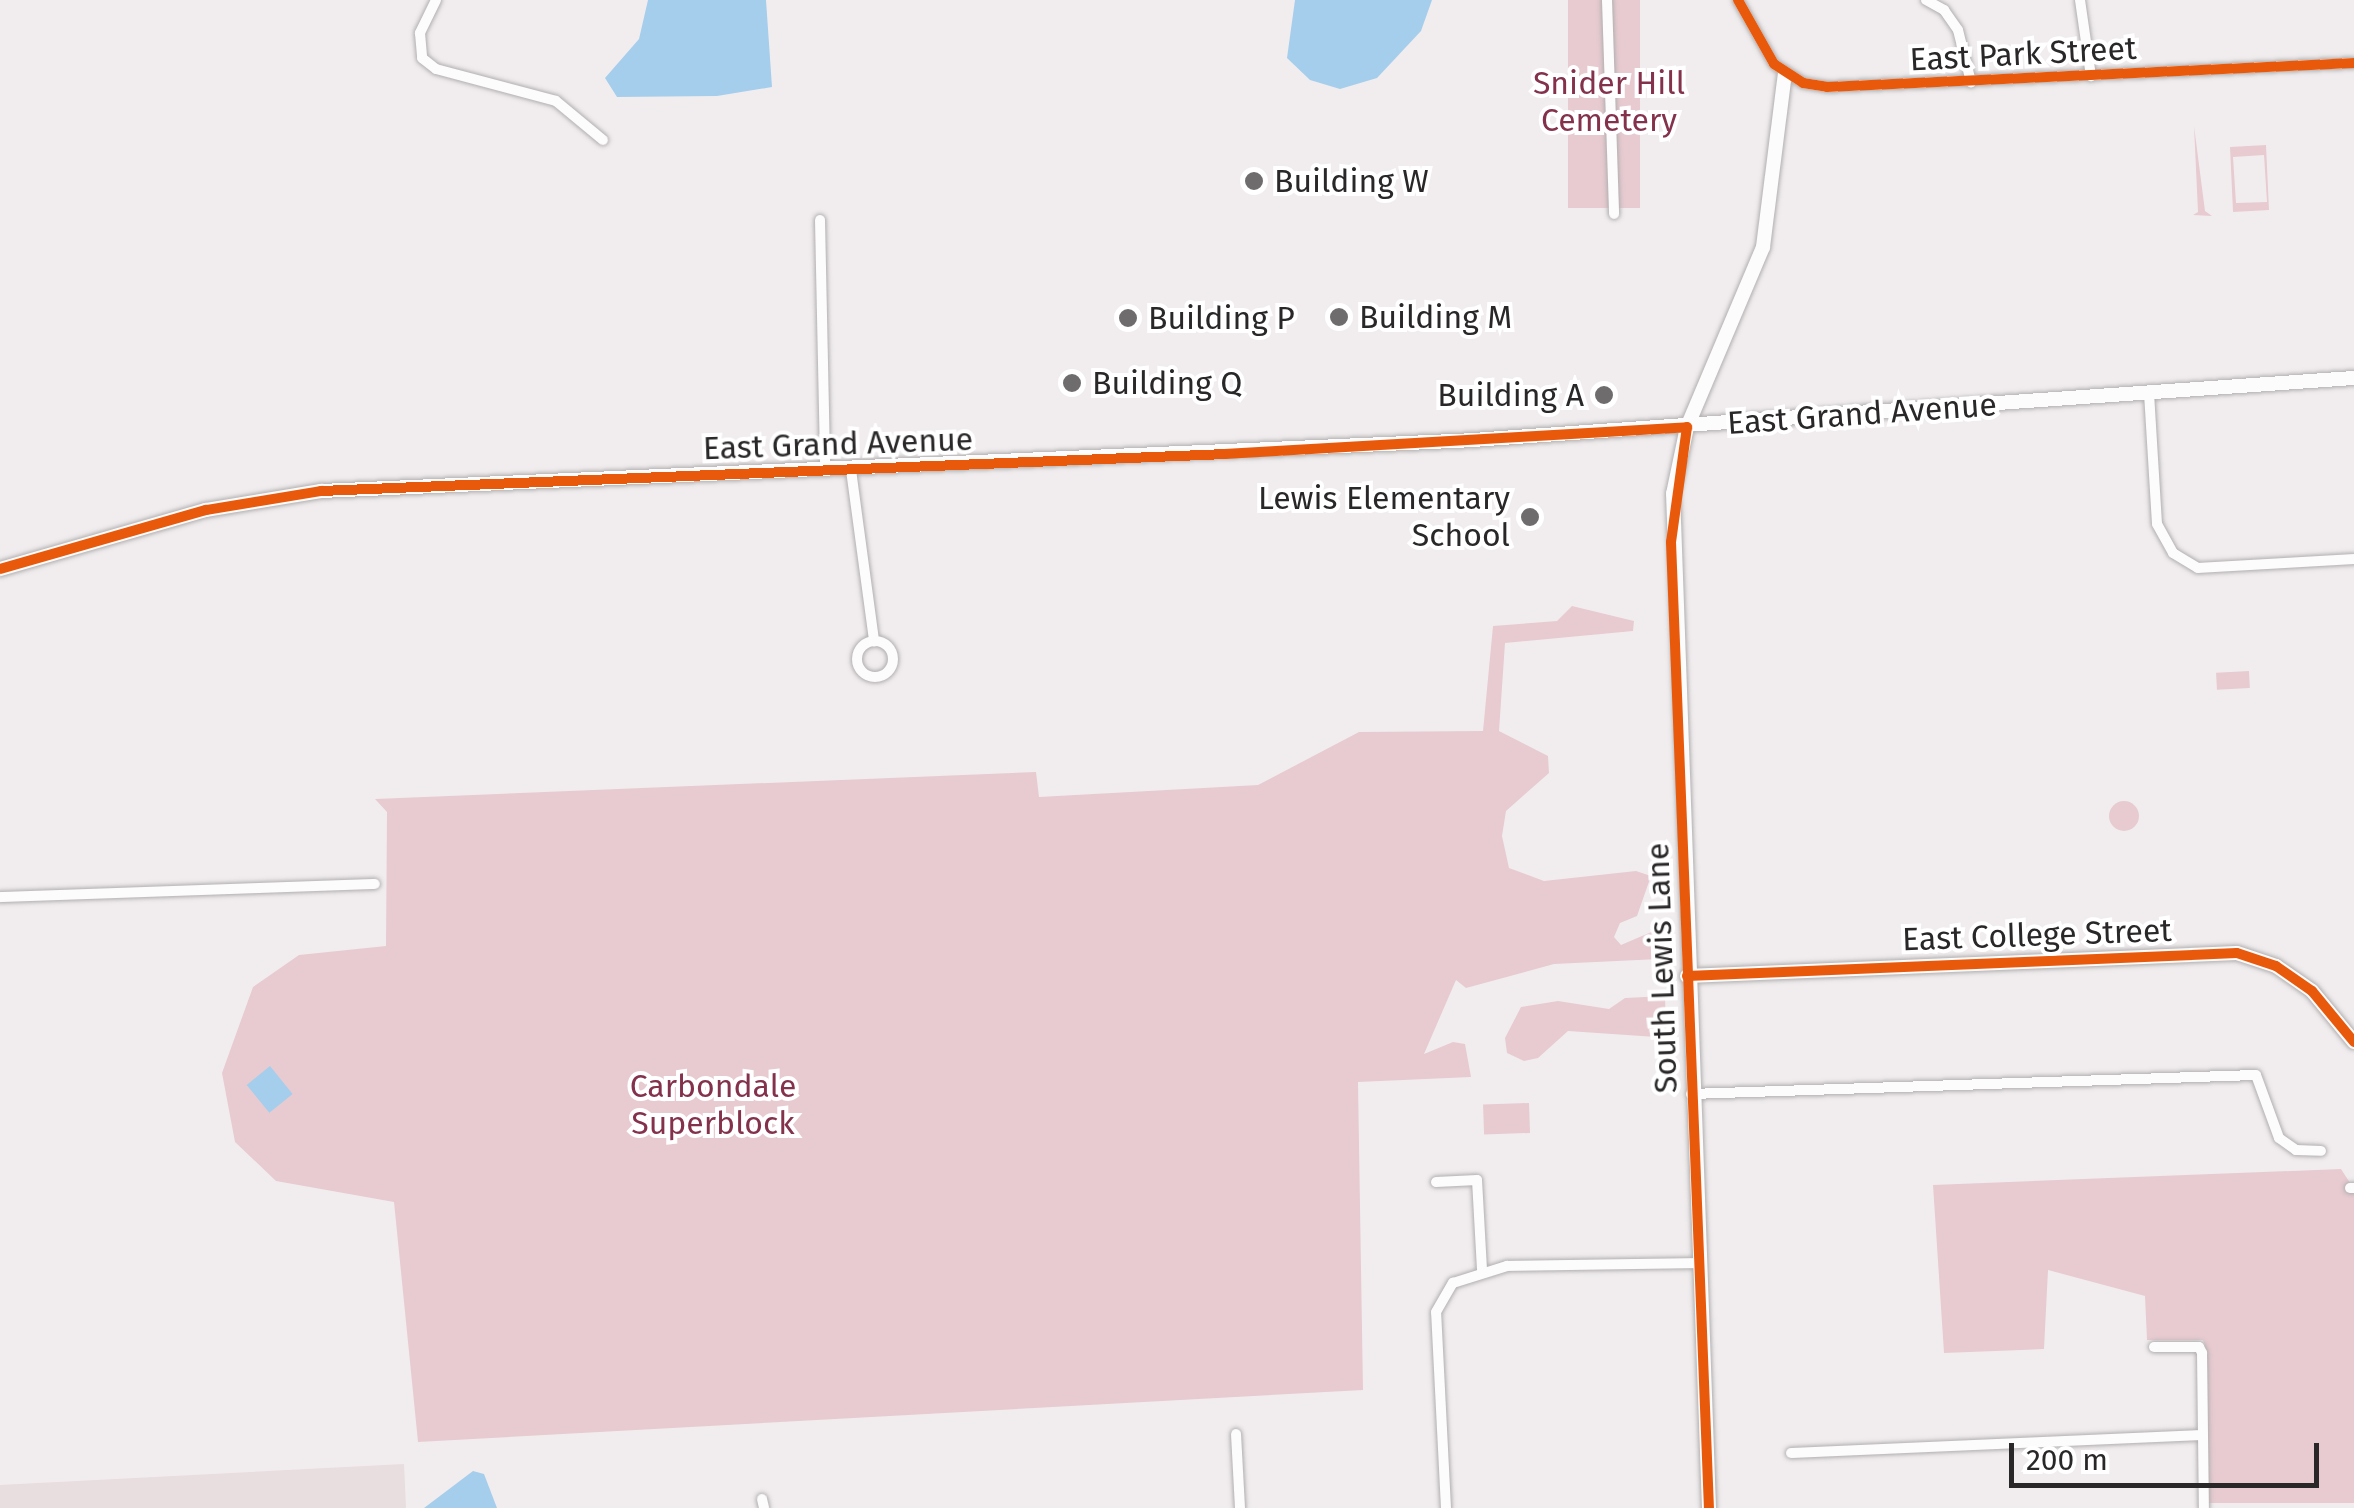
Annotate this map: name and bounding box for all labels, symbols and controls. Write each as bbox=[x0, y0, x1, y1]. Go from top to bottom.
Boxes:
street label: East Park Street bbox=[1909, 29, 2137, 79]
park label: Snider Hill Cemetery bbox=[1533, 65, 1685, 140]
place label: Building W bbox=[1274, 162, 1429, 200]
marker: Building W bbox=[1243, 170, 1265, 192]
place label: Building M bbox=[1359, 298, 1512, 336]
place label: Building P bbox=[1148, 299, 1295, 337]
marker: Building M bbox=[1328, 306, 1350, 328]
marker: Building P bbox=[1117, 307, 1139, 329]
place label: Building Q bbox=[1092, 364, 1242, 402]
marker: Building Q bbox=[1061, 372, 1083, 394]
place label: Building A bbox=[1437, 376, 1584, 414]
marker: Building A bbox=[1593, 384, 1615, 406]
street label: East Grand Avenue bbox=[1726, 385, 1998, 443]
street label: East Grand Avenue bbox=[702, 420, 974, 468]
place label: Lewis Elementary School bbox=[1258, 480, 1510, 555]
marker: Lewis Elementary School bbox=[1519, 506, 1541, 528]
street label: South Lewis Lane bbox=[1638, 842, 1686, 1094]
street label: East College Street bbox=[1902, 911, 2172, 959]
park label: Carbondale Superblock bbox=[630, 1068, 796, 1143]
scale bar bbox=[2014, 1423, 2324, 1485]
text: 200 m bbox=[2026, 1442, 2108, 1478]

